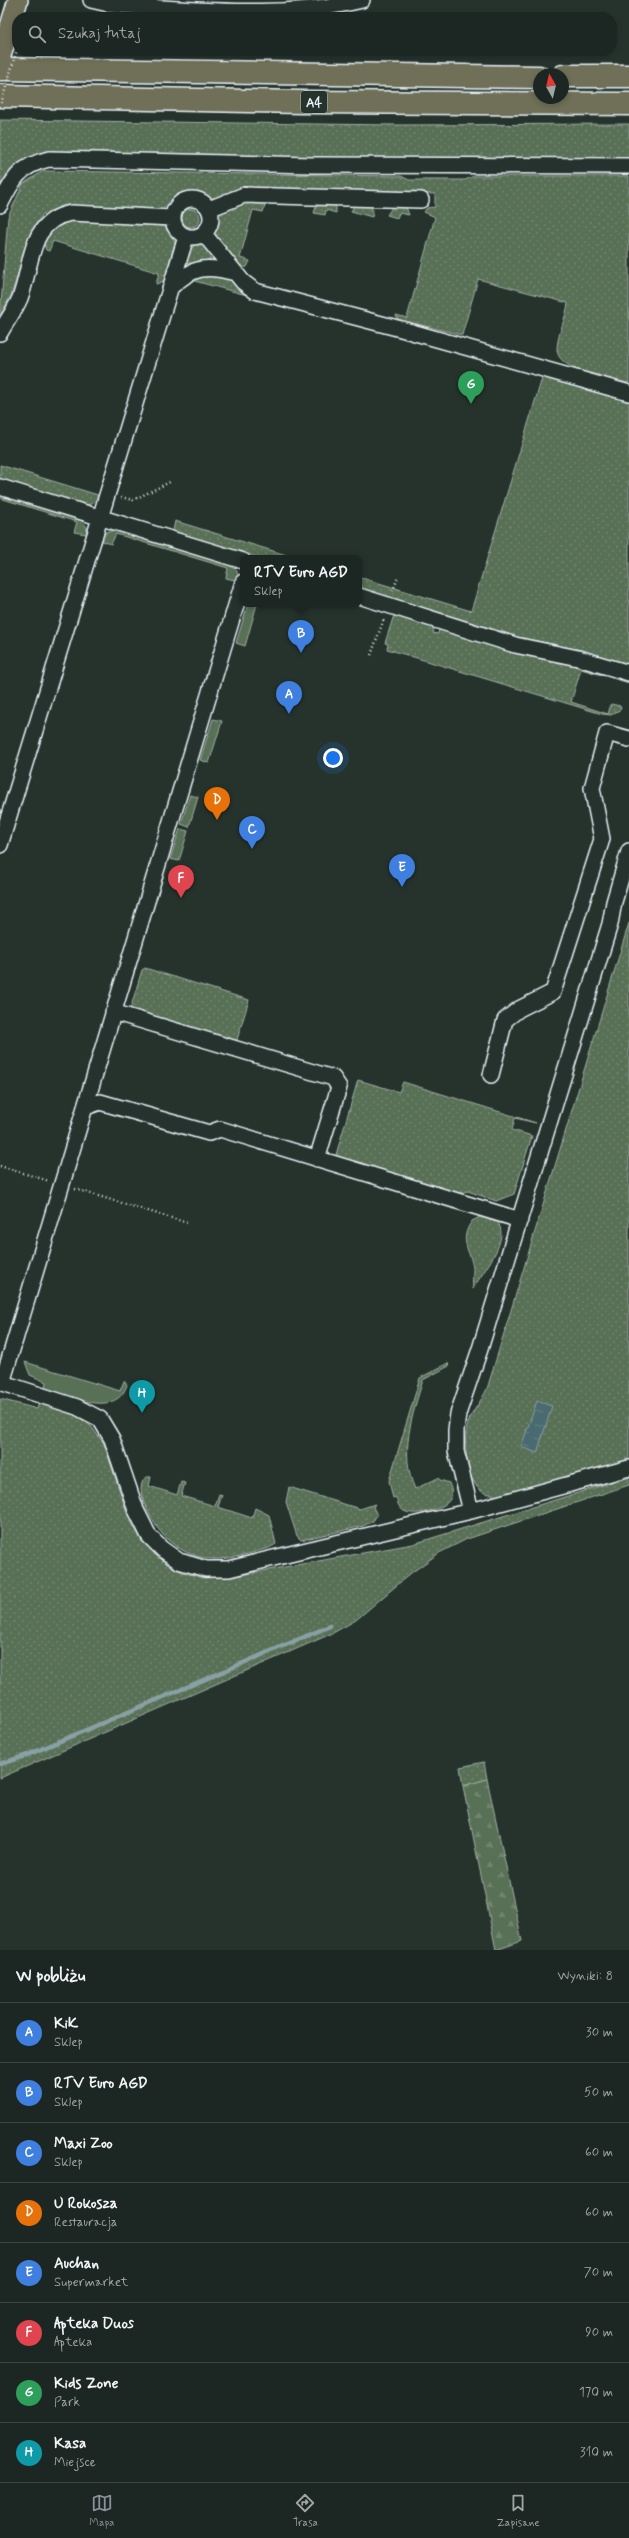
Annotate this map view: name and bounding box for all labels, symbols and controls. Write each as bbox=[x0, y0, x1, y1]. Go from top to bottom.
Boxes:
search box bbox=[12, 12, 617, 56]
icon: search bbox=[26, 23, 48, 45]
text: Szukaj tutaj bbox=[58, 24, 141, 44]
north arrow bbox=[533, 68, 569, 104]
road number: A4 bbox=[301, 91, 327, 113]
pin: G bbox=[458, 371, 484, 404]
popup bbox=[240, 555, 362, 607]
text: RTV Euro AGD bbox=[254, 563, 348, 583]
text: Sklep bbox=[254, 583, 283, 600]
pin: B bbox=[288, 620, 314, 653]
pin: A bbox=[276, 681, 302, 714]
your location bbox=[323, 748, 343, 768]
pin: D bbox=[204, 787, 230, 820]
pin: C bbox=[239, 816, 265, 849]
pin: E bbox=[389, 854, 415, 887]
pin: F bbox=[168, 865, 194, 898]
pin: H bbox=[129, 1380, 155, 1413]
text: W pobliżu bbox=[16, 1965, 85, 1987]
text: Wyniki: 8 bbox=[558, 1968, 613, 1985]
text: KiK bbox=[54, 2014, 78, 2034]
text: A bbox=[25, 2024, 33, 2041]
text: 30 m bbox=[586, 2024, 613, 2041]
text: Sklep bbox=[54, 2034, 83, 2051]
text: RTV Euro AGD bbox=[54, 2074, 148, 2094]
text: B bbox=[25, 2084, 33, 2101]
text: 50 m bbox=[584, 2084, 613, 2101]
text: Sklep bbox=[54, 2094, 83, 2111]
text: Maxi Zoo bbox=[54, 2134, 113, 2154]
text: C bbox=[24, 2144, 34, 2161]
text: 60 m bbox=[585, 2144, 613, 2161]
text: Sklep bbox=[54, 2154, 83, 2171]
text: U Rokosza bbox=[54, 2194, 118, 2214]
text: D bbox=[25, 2204, 33, 2221]
text: 60 m bbox=[585, 2204, 613, 2221]
text: Restauracja bbox=[54, 2214, 118, 2231]
text: Auchan bbox=[54, 2254, 99, 2274]
text: E bbox=[25, 2264, 33, 2281]
text: 70 m bbox=[584, 2264, 613, 2281]
text: Supermarket bbox=[54, 2274, 128, 2291]
text: Apteka Duos bbox=[54, 2314, 134, 2334]
text: F bbox=[26, 2324, 32, 2341]
text: 90 m bbox=[585, 2324, 613, 2341]
text: Apteka bbox=[54, 2334, 92, 2351]
text: Kids Zone bbox=[54, 2374, 118, 2394]
text: G bbox=[25, 2384, 33, 2401]
text: 170 m bbox=[579, 2384, 613, 2401]
text: Park bbox=[54, 2394, 80, 2411]
text: Kasa bbox=[54, 2434, 86, 2454]
text: H bbox=[25, 2444, 33, 2461]
text: 310 m bbox=[580, 2444, 613, 2461]
text: Miejsce bbox=[54, 2454, 96, 2471]
tab: Mapa bbox=[89, 2492, 114, 2530]
tab: Trasa bbox=[293, 2492, 318, 2530]
tab: Zapisane bbox=[497, 2492, 540, 2530]

